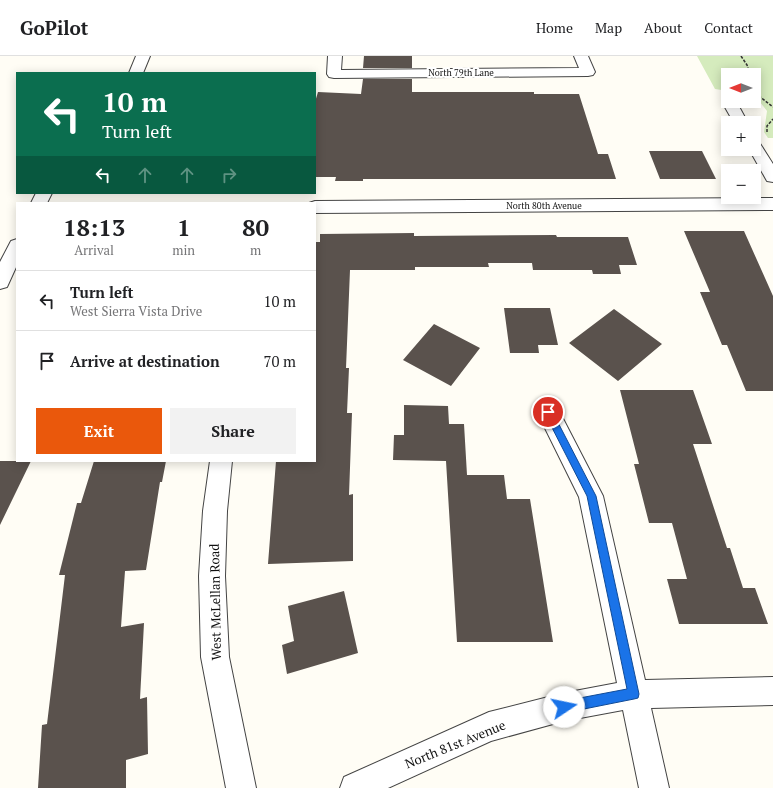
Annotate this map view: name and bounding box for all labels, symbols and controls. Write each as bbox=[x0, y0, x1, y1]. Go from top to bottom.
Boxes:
text: GoPilot bbox=[20, 15, 88, 40]
text: Home bbox=[536, 18, 573, 37]
text: Map bbox=[595, 18, 622, 37]
text: About bbox=[644, 18, 682, 37]
text: Contact bbox=[704, 18, 753, 37]
street label: North 79th Lane bbox=[428, 67, 494, 79]
north arrow bbox=[721, 68, 761, 108]
map controls bbox=[721, 68, 761, 204]
text: 10 m bbox=[102, 83, 167, 120]
icon: left bbox=[36, 88, 88, 140]
button: + bbox=[721, 116, 761, 156]
text: Turn left bbox=[102, 119, 172, 143]
icon: left bbox=[92, 164, 114, 186]
icon: ahead bbox=[134, 164, 156, 186]
icon: ahead bbox=[176, 164, 198, 186]
icon: right bbox=[218, 164, 240, 186]
button: − bbox=[721, 164, 761, 204]
street label: North 80th Avenue bbox=[506, 200, 582, 212]
text: 18:13 bbox=[63, 211, 125, 243]
text: 1 bbox=[177, 211, 190, 243]
text: 80 bbox=[242, 211, 269, 243]
text: Arrival bbox=[74, 241, 114, 259]
text: min bbox=[172, 241, 195, 259]
text: m bbox=[250, 241, 261, 259]
text: Turn left bbox=[70, 282, 134, 302]
icon: left bbox=[36, 290, 58, 312]
text: 10 m bbox=[263, 291, 296, 311]
text: West Sierra Vista Drive bbox=[70, 302, 202, 320]
icon: arrive bbox=[36, 350, 58, 372]
text: Arrive at destination bbox=[70, 351, 220, 371]
text: 70 m bbox=[263, 351, 296, 371]
pin bbox=[531, 395, 565, 429]
icon: arrive bbox=[537, 401, 559, 423]
button: Exit bbox=[36, 408, 162, 454]
button: Share bbox=[170, 408, 296, 454]
street label: West McLellan Road bbox=[205, 543, 225, 661]
position arrow bbox=[543, 686, 585, 728]
street label: North 81st Avenue bbox=[402, 716, 508, 772]

